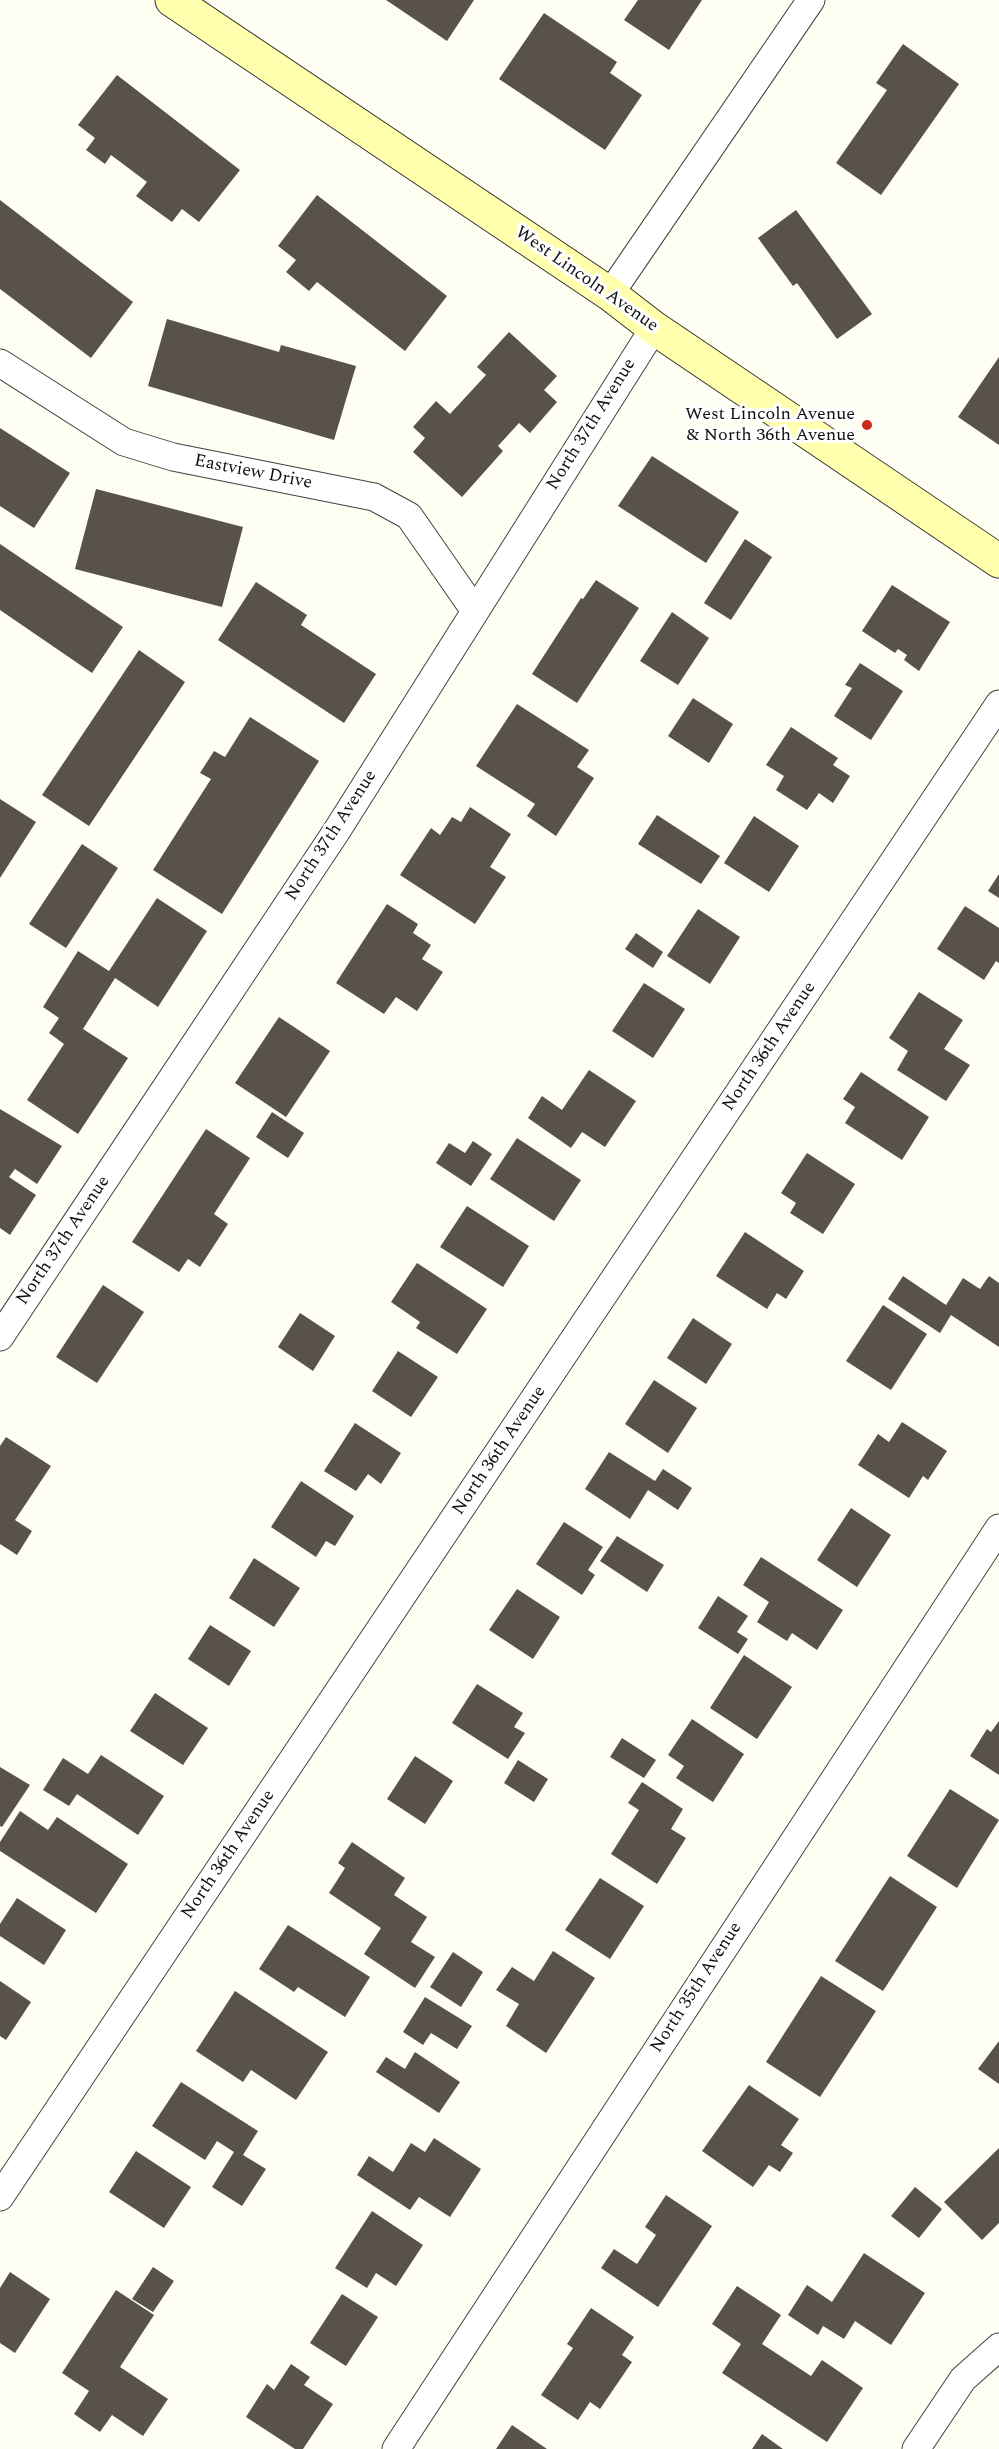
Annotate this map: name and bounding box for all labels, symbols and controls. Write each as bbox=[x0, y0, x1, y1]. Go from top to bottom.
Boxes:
street label: West Lincoln Avenue bbox=[510, 222, 662, 338]
street label: North 37th Avenue bbox=[543, 355, 641, 495]
place label: West Lincoln Avenue & North 36th Avenue bbox=[685, 404, 855, 446]
marker: West Lincoln Avenue & North 36th Avenue bbox=[860, 418, 874, 432]
street label: Eastview Drive bbox=[192, 451, 314, 495]
street label: North 37th Avenue bbox=[282, 767, 382, 905]
street label: North 36th Avenue bbox=[719, 978, 821, 1116]
street label: North 37th Avenue bbox=[13, 1172, 115, 1310]
street label: North 36th Avenue bbox=[449, 1382, 551, 1520]
street label: North 36th Avenue bbox=[178, 1786, 280, 1924]
street label: North 35th Avenue bbox=[647, 1919, 747, 2057]

